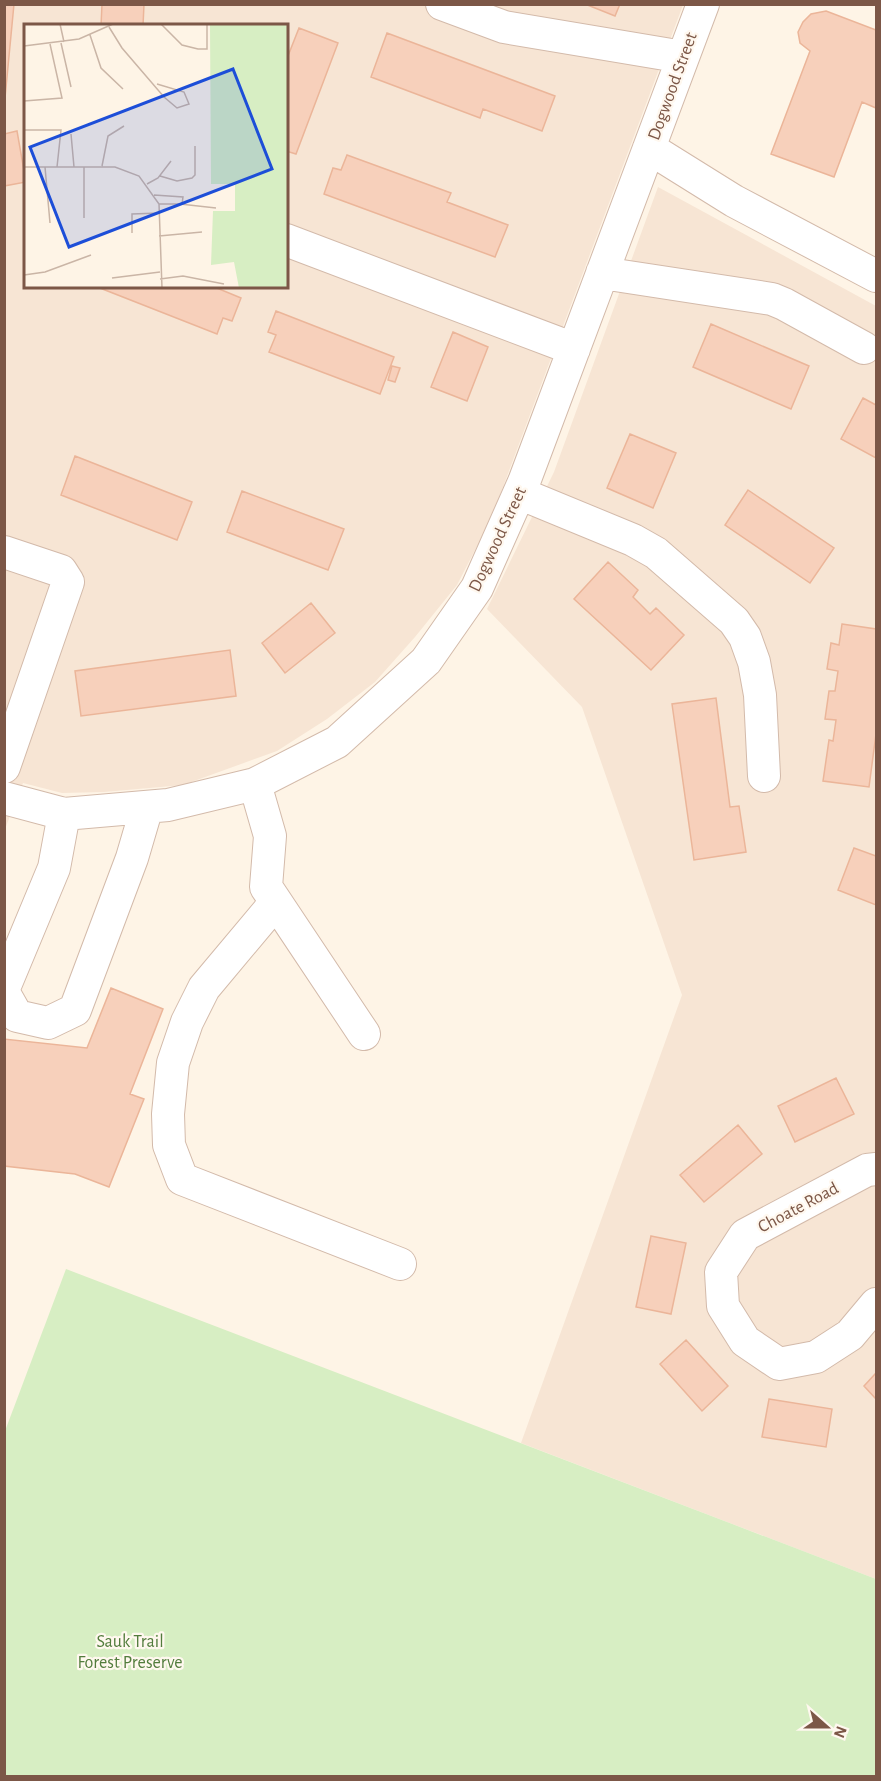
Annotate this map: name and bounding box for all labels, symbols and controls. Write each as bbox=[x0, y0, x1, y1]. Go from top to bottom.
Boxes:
inset map bbox=[24, 24, 288, 288]
street label: Dogwood Street bbox=[645, 30, 701, 143]
street label: Dogwood Street bbox=[466, 484, 530, 595]
street label: Choate Road bbox=[755, 1179, 842, 1237]
park label: Sauk Trail Forest Preserve bbox=[77, 1633, 183, 1672]
north arrow bbox=[797, 1697, 857, 1757]
text: N bbox=[831, 1724, 850, 1740]

